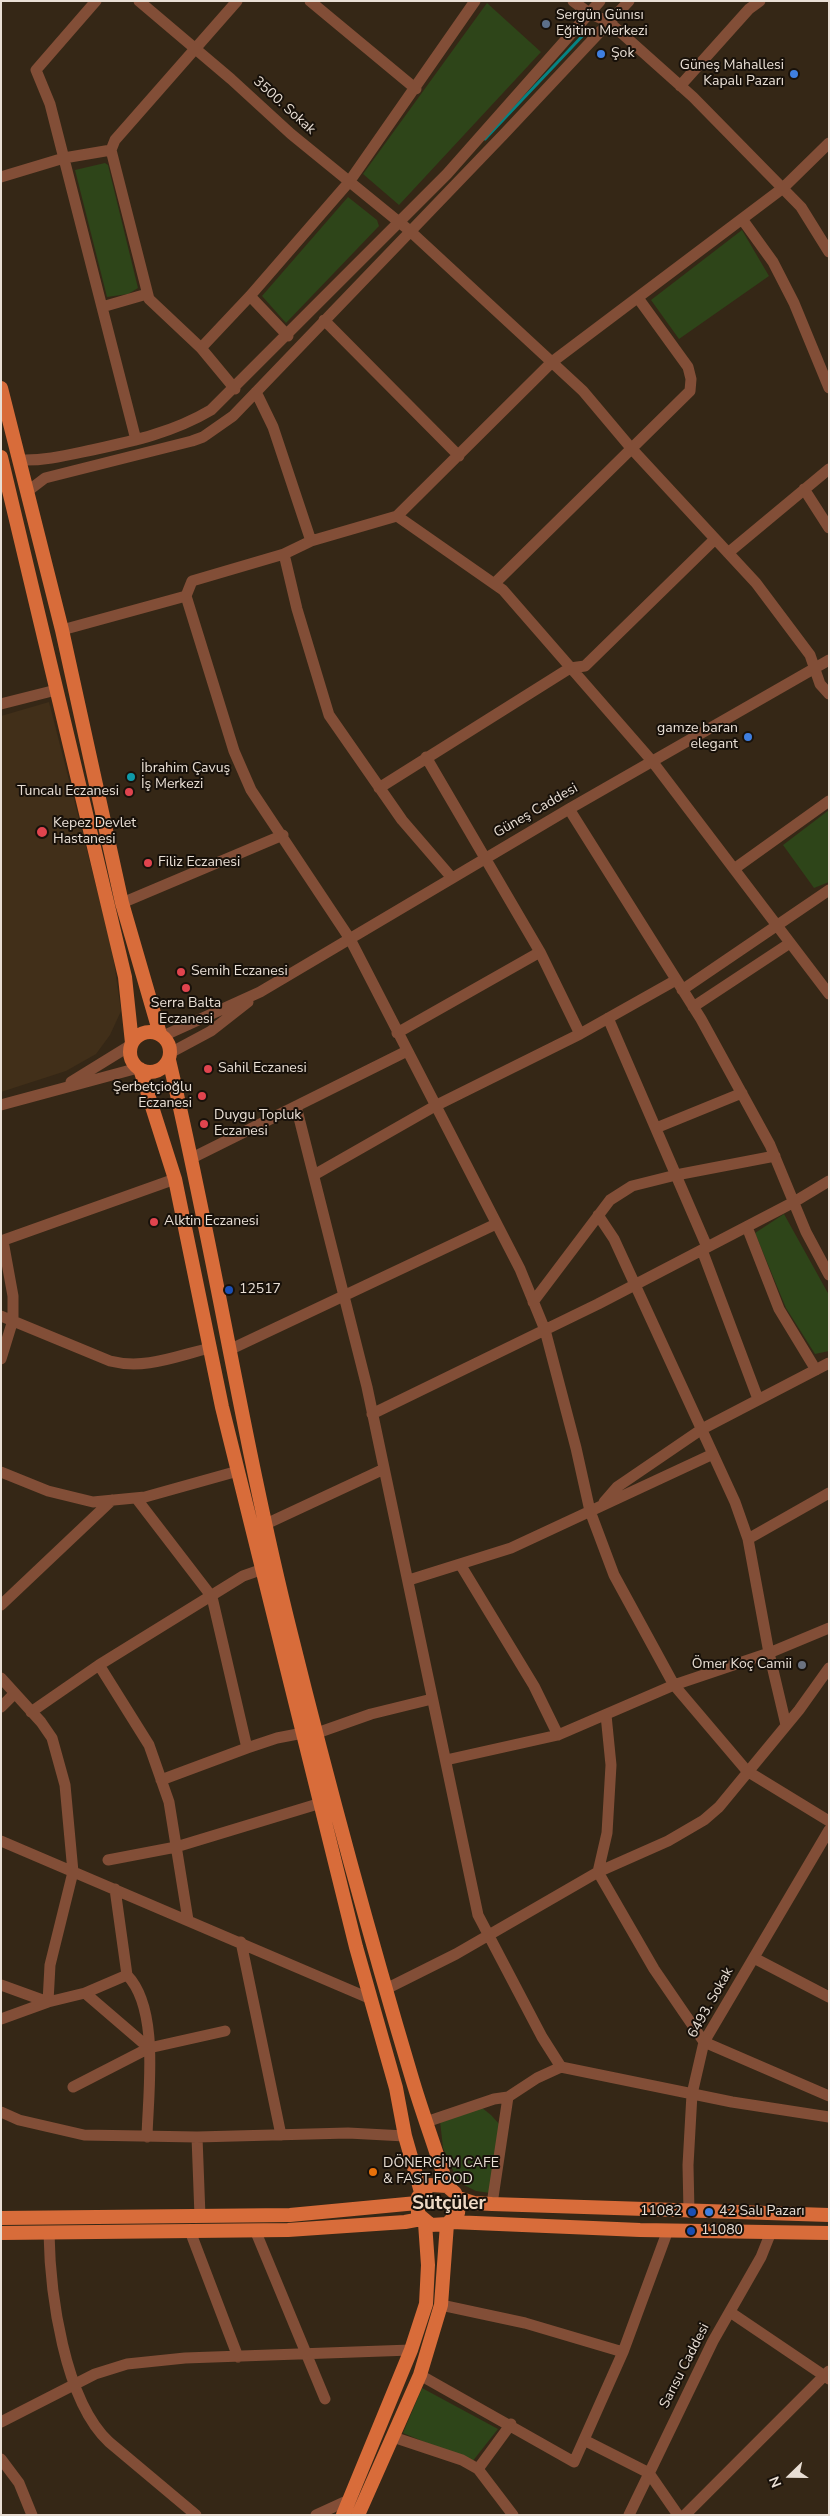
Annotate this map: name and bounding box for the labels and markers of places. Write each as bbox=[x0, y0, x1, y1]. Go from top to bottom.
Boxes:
place label: Sergün Günısı Eğitim Merkezi bbox=[556, 8, 648, 40]
marker: Sergün Günısı Eğitim Merkezi bbox=[540, 18, 552, 30]
place label: Şok bbox=[611, 46, 634, 62]
marker: Şok bbox=[595, 48, 607, 60]
place label: Güneş Mahallesi Kapalı Pazarı bbox=[680, 58, 784, 90]
marker: Güneş Mahallesi Kapalı Pazarı bbox=[788, 68, 800, 80]
place label: gamze baran elegant bbox=[657, 721, 738, 754]
marker: gamze baran elegant bbox=[742, 731, 754, 743]
place label: İbrahim Çavuş İş Merkezi bbox=[141, 761, 230, 794]
marker: İbrahim Çavuş İş Merkezi bbox=[125, 771, 137, 783]
place label: Tuncalı Eczanesi bbox=[17, 784, 119, 800]
marker: Tuncalı Eczanesi bbox=[123, 786, 135, 798]
place label: Kepez Devlet Hastanesi bbox=[53, 816, 136, 849]
marker: Kepez Devlet Hastanesi bbox=[35, 825, 49, 839]
place label: Filiz Eczanesi bbox=[158, 855, 240, 871]
marker: Filiz Eczanesi bbox=[142, 857, 154, 869]
place label: Semih Eczanesi bbox=[191, 964, 288, 980]
marker: Semih Eczanesi bbox=[175, 966, 187, 978]
marker: Serra Balta Eczanesi bbox=[180, 982, 192, 994]
place label: Serra Balta Eczanesi bbox=[151, 996, 221, 1028]
place label: Sahil Eczanesi bbox=[218, 1061, 307, 1077]
marker: Sahil Eczanesi bbox=[202, 1063, 214, 1075]
place label: Şerbetçioğlu Eczanesi bbox=[113, 1080, 192, 1112]
marker: Şerbetçioğlu Eczanesi bbox=[196, 1090, 208, 1102]
place label: Duygu Topluk Eczanesi bbox=[214, 1108, 301, 1140]
marker: Duygu Topluk Eczanesi bbox=[198, 1118, 210, 1130]
place label: Alktin Eczanesi bbox=[164, 1214, 259, 1230]
marker: Alktin Eczanesi bbox=[148, 1216, 160, 1228]
place label: 12517 bbox=[239, 1282, 281, 1298]
marker: 12517 bbox=[223, 1284, 235, 1296]
place label: Ömer Koç Camii bbox=[692, 1657, 792, 1673]
marker: Ömer Koç Camii bbox=[796, 1659, 808, 1671]
place label: DÖNERCİ'M CAFE & FAST FOOD bbox=[383, 2156, 499, 2188]
marker: DÖNERCİ'M CAFE & FAST FOOD bbox=[367, 2166, 379, 2178]
place label: 11082 bbox=[640, 2204, 682, 2220]
place label: 42 Salı Pazarı bbox=[719, 2204, 804, 2220]
marker: 11082 bbox=[686, 2206, 698, 2218]
marker: 42 Salı Pazarı bbox=[703, 2206, 715, 2218]
place label: 11080 bbox=[701, 2223, 743, 2239]
marker: 11080 bbox=[685, 2225, 697, 2237]

